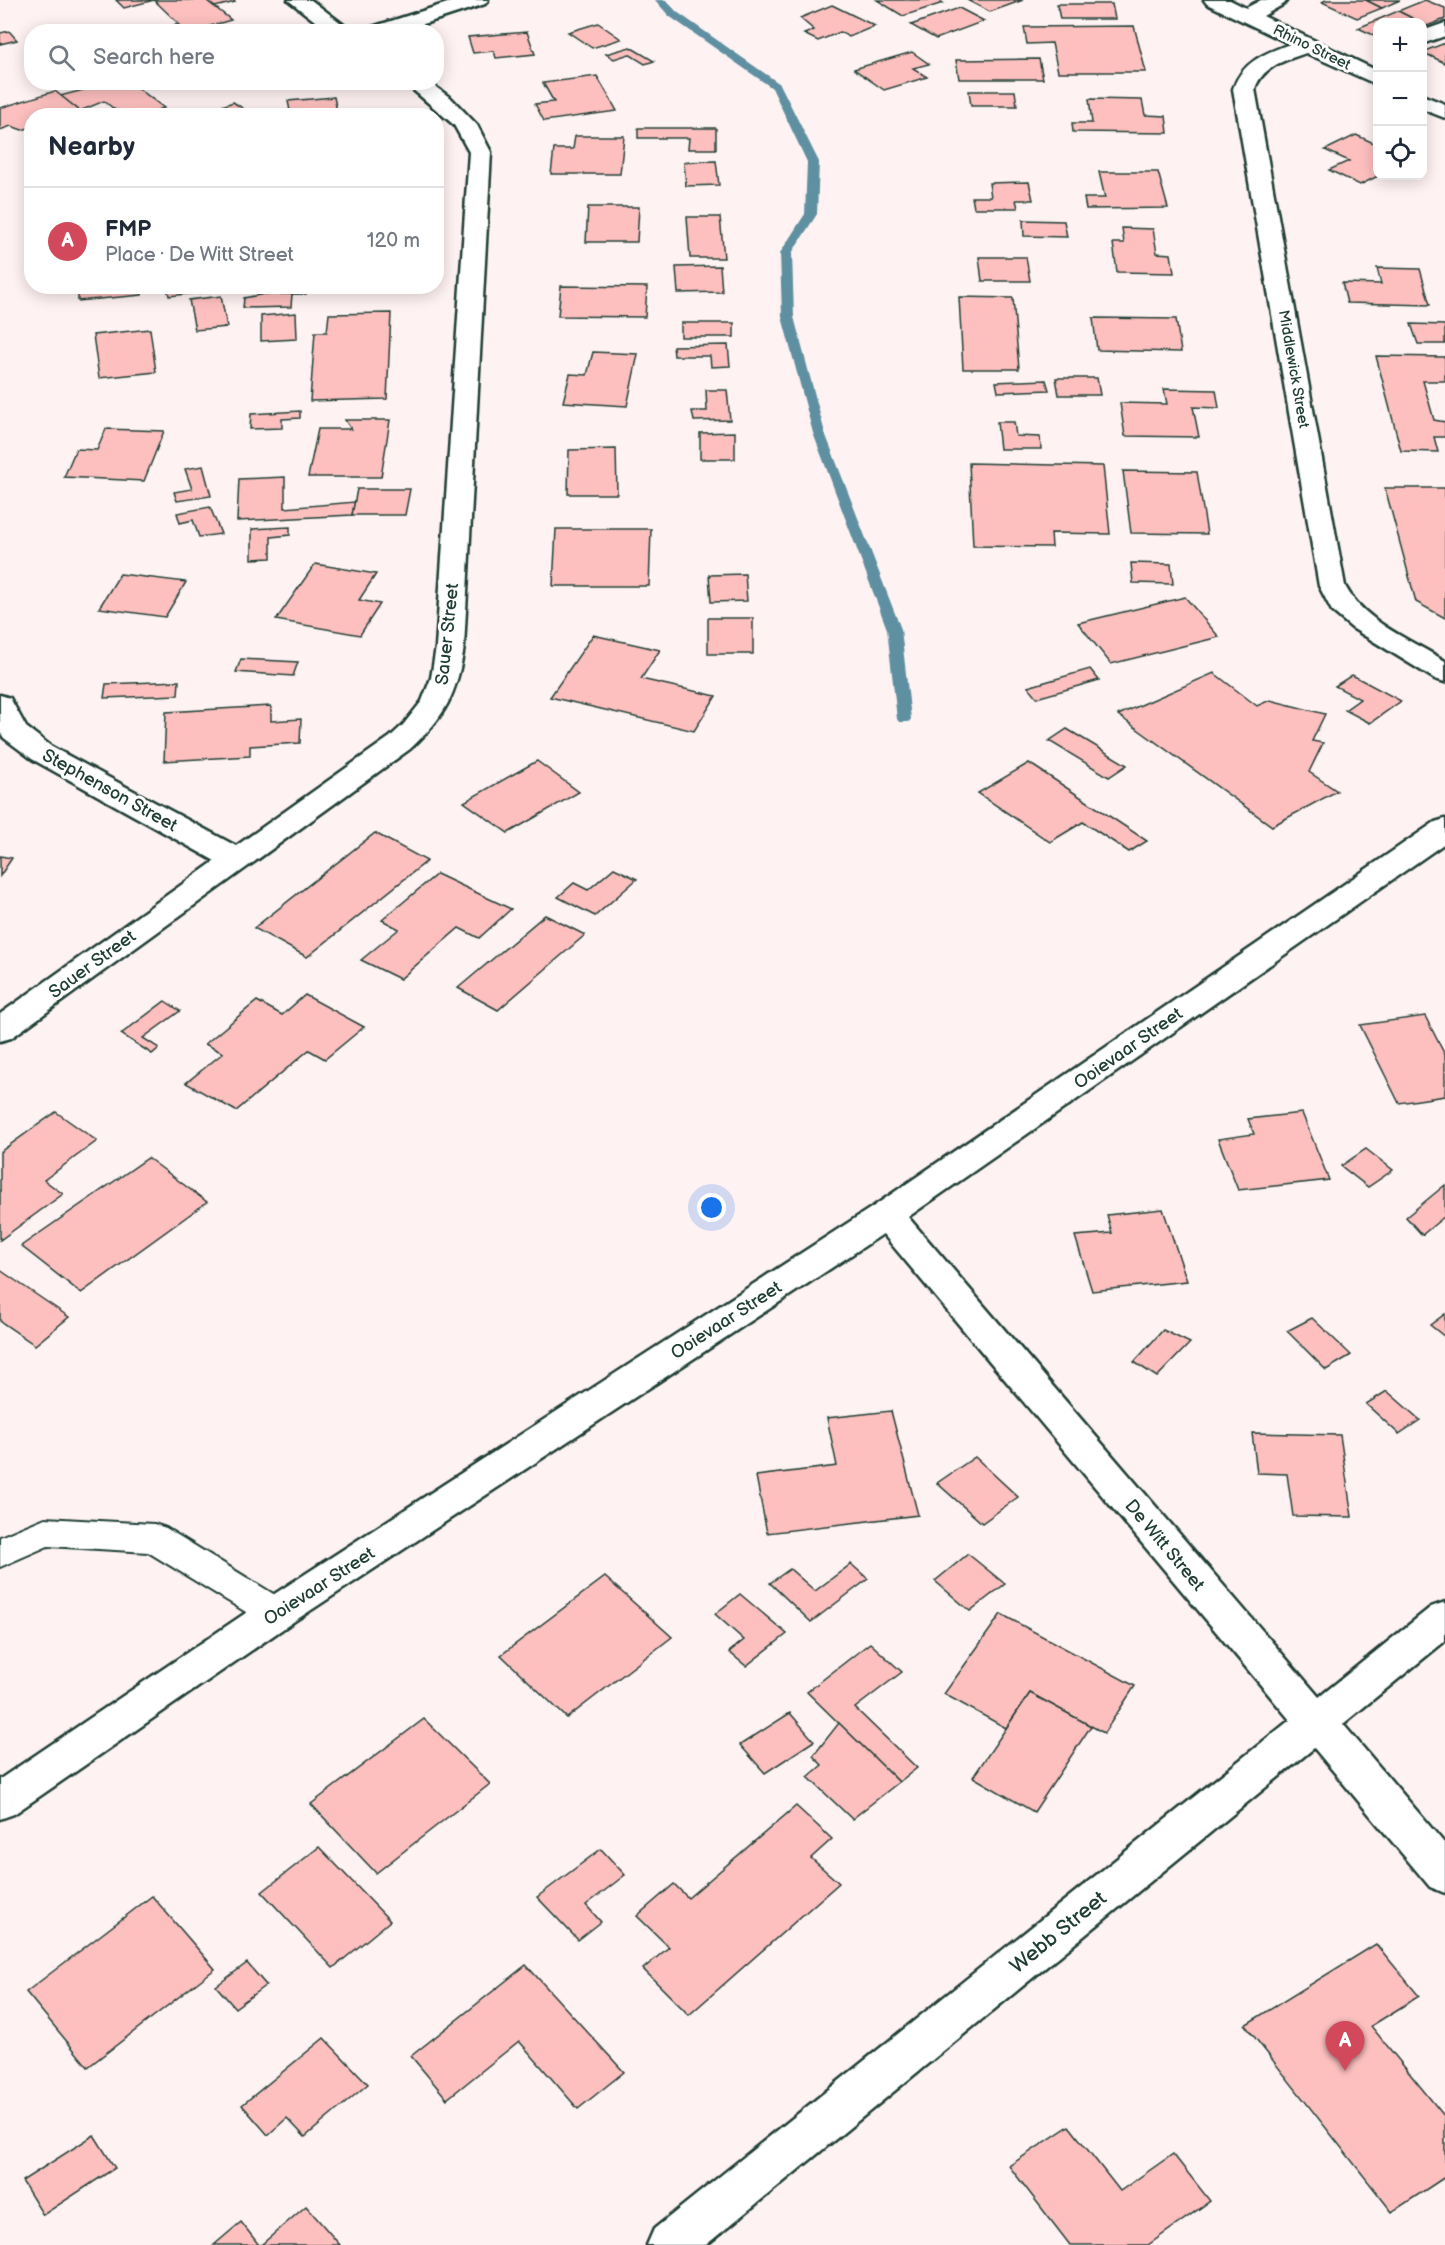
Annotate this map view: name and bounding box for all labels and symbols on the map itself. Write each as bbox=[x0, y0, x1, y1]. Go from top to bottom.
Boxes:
street label: Rhino Street bbox=[1270, 20, 1354, 75]
street label: Middlewick Street bbox=[1274, 309, 1313, 430]
street label: Sauer Street bbox=[432, 582, 463, 686]
street label: Stephenson Street bbox=[39, 745, 181, 836]
street label: Sauer Street bbox=[45, 926, 140, 1003]
street label: Ooievaar Street bbox=[1070, 1003, 1187, 1094]
your location bbox=[697, 1193, 726, 1222]
street label: Ooievaar Street bbox=[667, 1277, 786, 1364]
street label: De Witt Street bbox=[1120, 1496, 1209, 1595]
street label: Ooievaar Street bbox=[260, 1543, 379, 1630]
street label: Webb Street bbox=[1005, 1886, 1112, 1979]
pin: A bbox=[1326, 2022, 1364, 2071]

